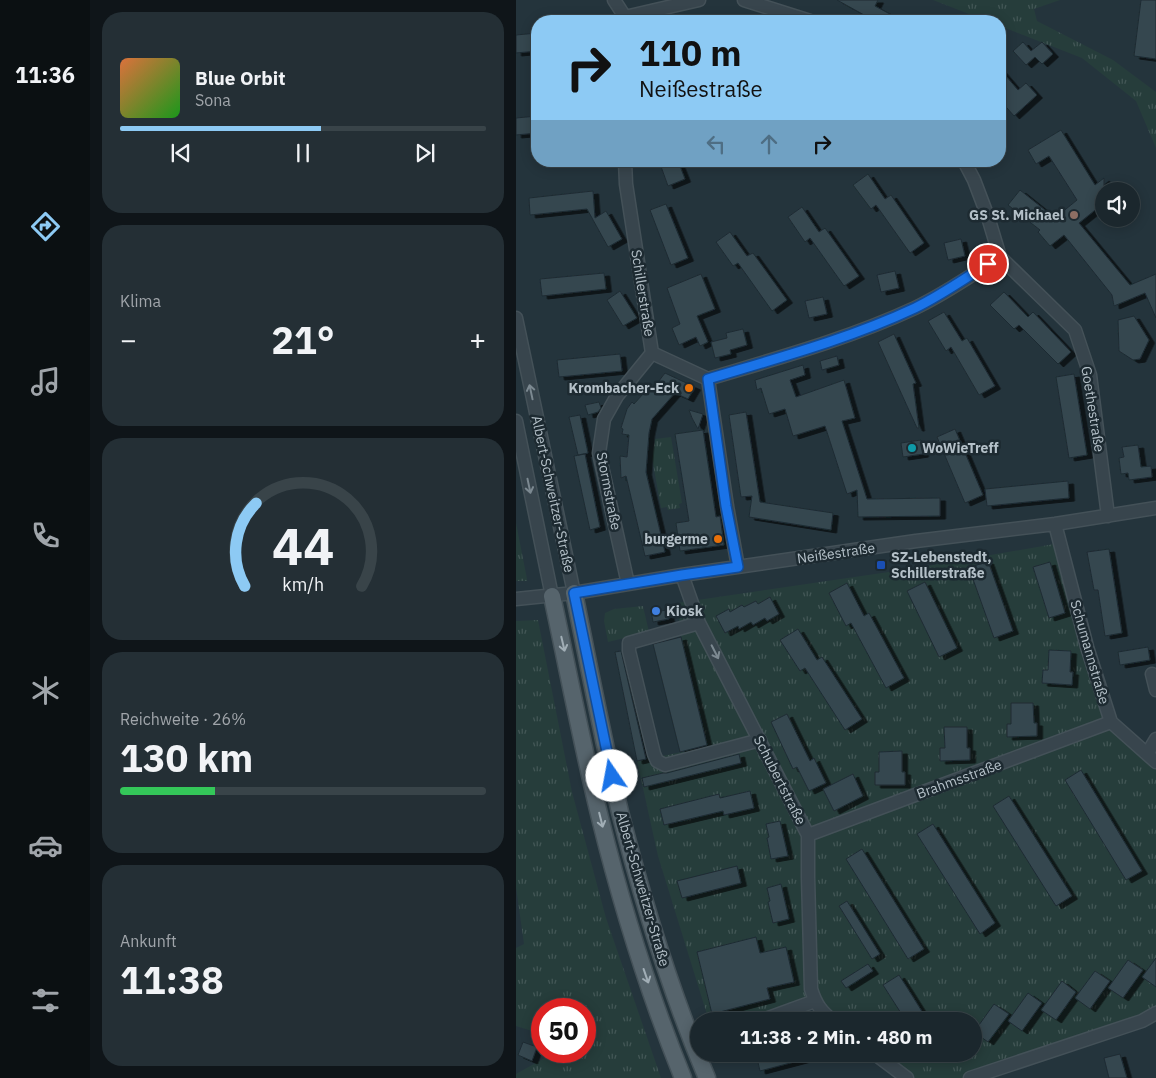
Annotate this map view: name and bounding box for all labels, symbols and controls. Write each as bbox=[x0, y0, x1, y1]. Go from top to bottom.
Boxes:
text: 110 m bbox=[639, 30, 742, 76]
icon: right bbox=[556, 35, 621, 100]
text: 11:36 bbox=[15, 60, 75, 89]
text: Blue Orbit bbox=[195, 66, 285, 90]
text: Neißestraße bbox=[639, 74, 762, 103]
text: Sona bbox=[195, 90, 231, 110]
icon: left bbox=[702, 130, 730, 158]
icon: ahead bbox=[755, 130, 783, 158]
icon: right bbox=[808, 130, 836, 158]
icon: previous bbox=[167, 139, 195, 167]
icon: pause bbox=[289, 139, 317, 167]
icon: next bbox=[411, 139, 439, 167]
map controls bbox=[1095, 182, 1140, 227]
button: sound bbox=[1095, 182, 1140, 227]
place label: GS St. Michael bbox=[969, 206, 1064, 224]
icon: directions bbox=[28, 209, 63, 244]
marker: GS St. Michael bbox=[1068, 209, 1080, 221]
pin bbox=[967, 243, 1009, 285]
street label: Schillerstraße bbox=[627, 248, 659, 338]
icon: arrive bbox=[974, 250, 1002, 278]
text: Klima bbox=[120, 291, 161, 311]
text: 21° bbox=[271, 315, 335, 364]
text: − bbox=[120, 321, 137, 358]
text: + bbox=[469, 321, 486, 358]
icon: music bbox=[28, 364, 63, 399]
street label: Goethestraße bbox=[1077, 365, 1109, 454]
place label: Krombacher-Eck bbox=[568, 379, 680, 397]
marker: Krombacher-Eck bbox=[683, 382, 695, 394]
one-way arrow bbox=[526, 384, 536, 400]
street label: Albert-Schweitzer-Straße bbox=[528, 414, 579, 574]
place label: WoWieTreff bbox=[922, 439, 999, 457]
marker: WoWieTreff bbox=[906, 442, 918, 454]
street label: Stormstraße bbox=[593, 450, 625, 532]
one-way arrow bbox=[525, 477, 535, 493]
text: 44 bbox=[272, 512, 334, 579]
icon: phone bbox=[28, 518, 63, 553]
place label: burgerme bbox=[644, 530, 708, 548]
marker: burgerme bbox=[712, 533, 724, 545]
street label: Neißestraße bbox=[796, 539, 876, 567]
place label: SZ-Lebenstedt, Schillerstraße bbox=[891, 548, 992, 582]
marker: SZ-Lebenstedt, Schillerstraße bbox=[875, 559, 887, 571]
text: km/h bbox=[282, 573, 324, 596]
street label: Schumannstraße bbox=[1067, 598, 1114, 706]
place label: Kiosk bbox=[666, 602, 704, 620]
marker: Kiosk bbox=[650, 605, 662, 617]
one-way arrow bbox=[558, 635, 568, 651]
one-way arrow bbox=[711, 644, 720, 659]
icon: climate bbox=[28, 673, 63, 708]
text: Reichweite · 26% bbox=[120, 709, 246, 729]
street label: Schubertstraße bbox=[750, 732, 810, 828]
text: 130 km bbox=[120, 733, 253, 782]
position arrow bbox=[585, 749, 637, 801]
street label: Brahmsstraße bbox=[914, 755, 1004, 803]
street label: Albert-Schweitzer-Straße bbox=[612, 810, 674, 969]
one-way arrow bbox=[597, 811, 606, 827]
icon: car bbox=[28, 828, 63, 863]
text: Ankunft bbox=[120, 931, 177, 951]
text: 11:38 bbox=[120, 955, 224, 1004]
one-way arrow bbox=[641, 968, 651, 984]
icon: filters bbox=[28, 983, 63, 1018]
speed limit sign: 50 bbox=[531, 998, 596, 1063]
text: 11:38 · 2 Min. · 480 m bbox=[739, 1025, 933, 1049]

